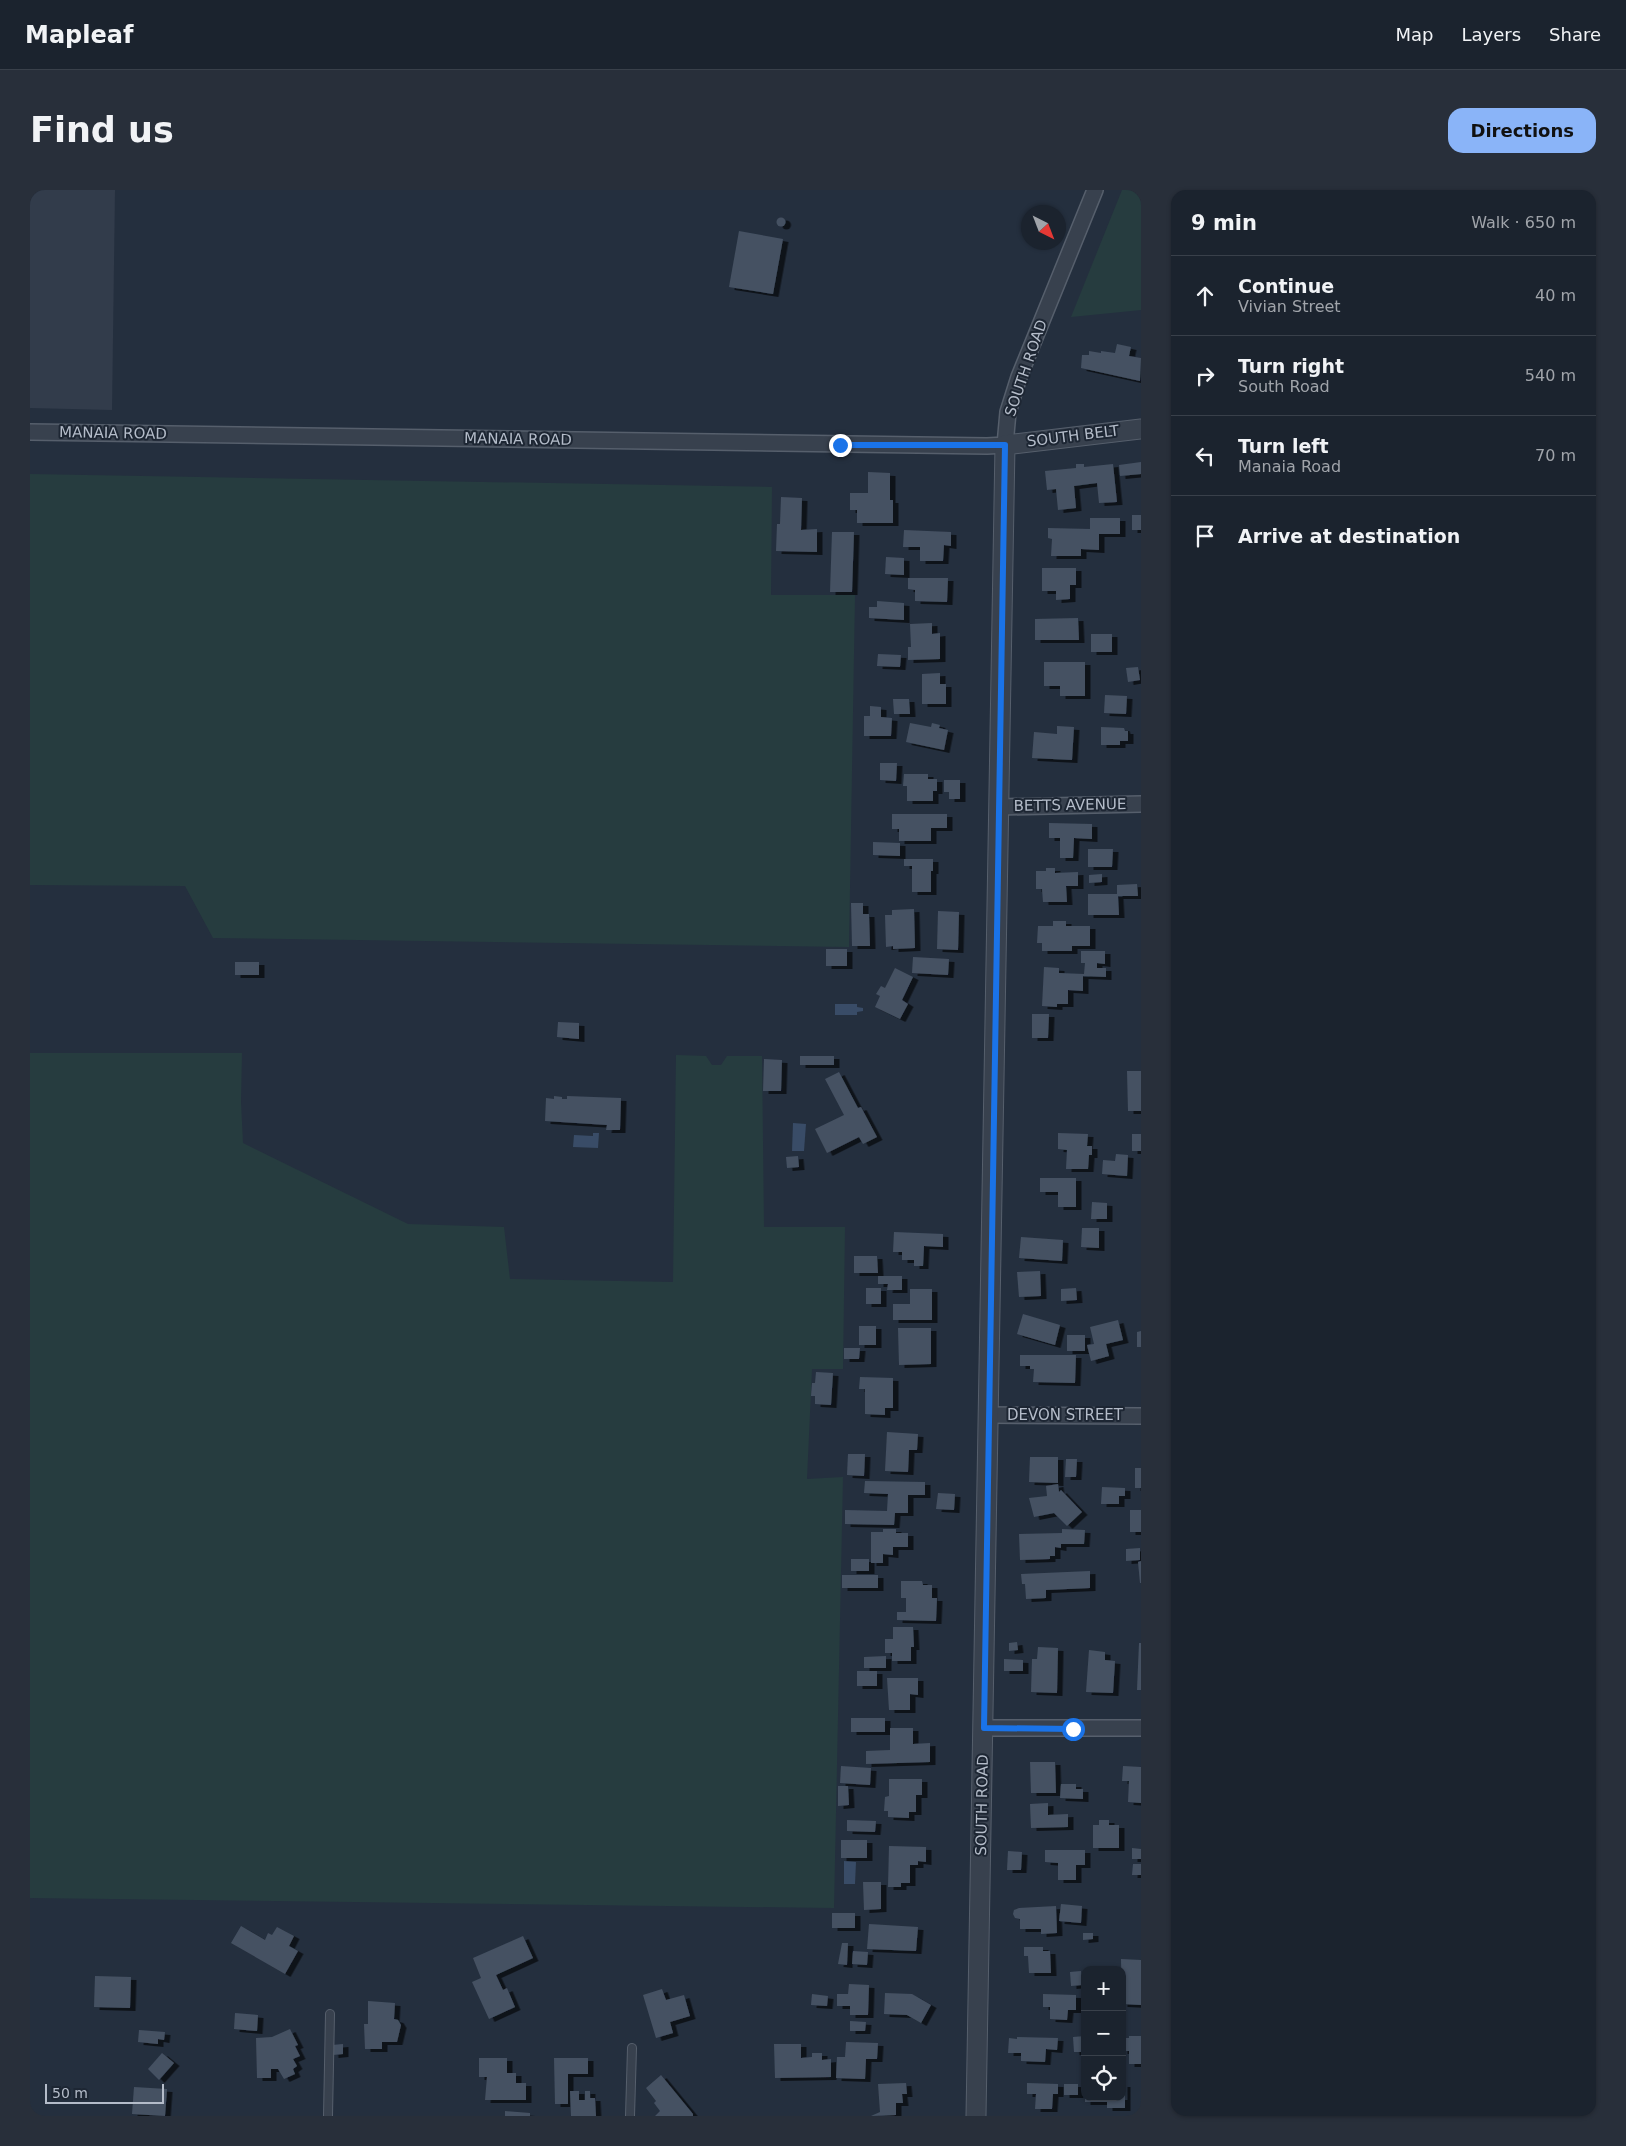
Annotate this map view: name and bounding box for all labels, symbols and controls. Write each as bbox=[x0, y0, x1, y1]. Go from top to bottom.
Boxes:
text: Mapleaf bbox=[25, 21, 133, 49]
text: Map bbox=[1395, 24, 1433, 45]
text: Layers bbox=[1461, 24, 1521, 45]
text: Share bbox=[1549, 24, 1601, 45]
button: Directions bbox=[1448, 108, 1596, 153]
text: Find us bbox=[30, 110, 174, 150]
north arrow bbox=[1021, 205, 1066, 250]
text: 9 min bbox=[1191, 211, 1257, 235]
text: Walk · 650 m bbox=[1471, 213, 1576, 232]
text: Continue bbox=[1238, 275, 1334, 297]
icon: ahead bbox=[1191, 282, 1219, 310]
text: 40 m bbox=[1535, 286, 1576, 305]
text: Vivian Street bbox=[1238, 297, 1341, 316]
street label: SOUTH ROAD bbox=[1001, 317, 1051, 419]
text: Turn right bbox=[1238, 355, 1344, 377]
icon: right bbox=[1191, 362, 1219, 390]
text: 540 m bbox=[1525, 366, 1576, 385]
text: South Road bbox=[1238, 377, 1330, 396]
street label: SOUTH BELT bbox=[1026, 421, 1121, 451]
street label: MANAIA ROAD bbox=[59, 423, 167, 443]
street label: MANAIA ROAD bbox=[464, 429, 572, 449]
route end bbox=[829, 434, 852, 457]
text: Turn left bbox=[1238, 435, 1329, 457]
icon: left bbox=[1191, 442, 1219, 470]
text: 70 m bbox=[1535, 446, 1576, 465]
text: Manaia Road bbox=[1238, 457, 1341, 476]
icon: arrive bbox=[1191, 522, 1219, 550]
text: Arrive at destination bbox=[1238, 525, 1460, 547]
street label: BETTS AVENUE bbox=[1013, 795, 1127, 815]
street label: DEVON STREET bbox=[1007, 1406, 1124, 1424]
route start bbox=[1062, 1718, 1085, 1741]
street label: SOUTH ROAD bbox=[972, 1754, 992, 1856]
map controls bbox=[1081, 1966, 1126, 2101]
button: + bbox=[1081, 1966, 1126, 2011]
button: − bbox=[1081, 2011, 1126, 2056]
button: locate bbox=[1081, 2056, 1126, 2101]
scale bar bbox=[45, 2081, 164, 2104]
text: 50 m bbox=[52, 2085, 88, 2101]

